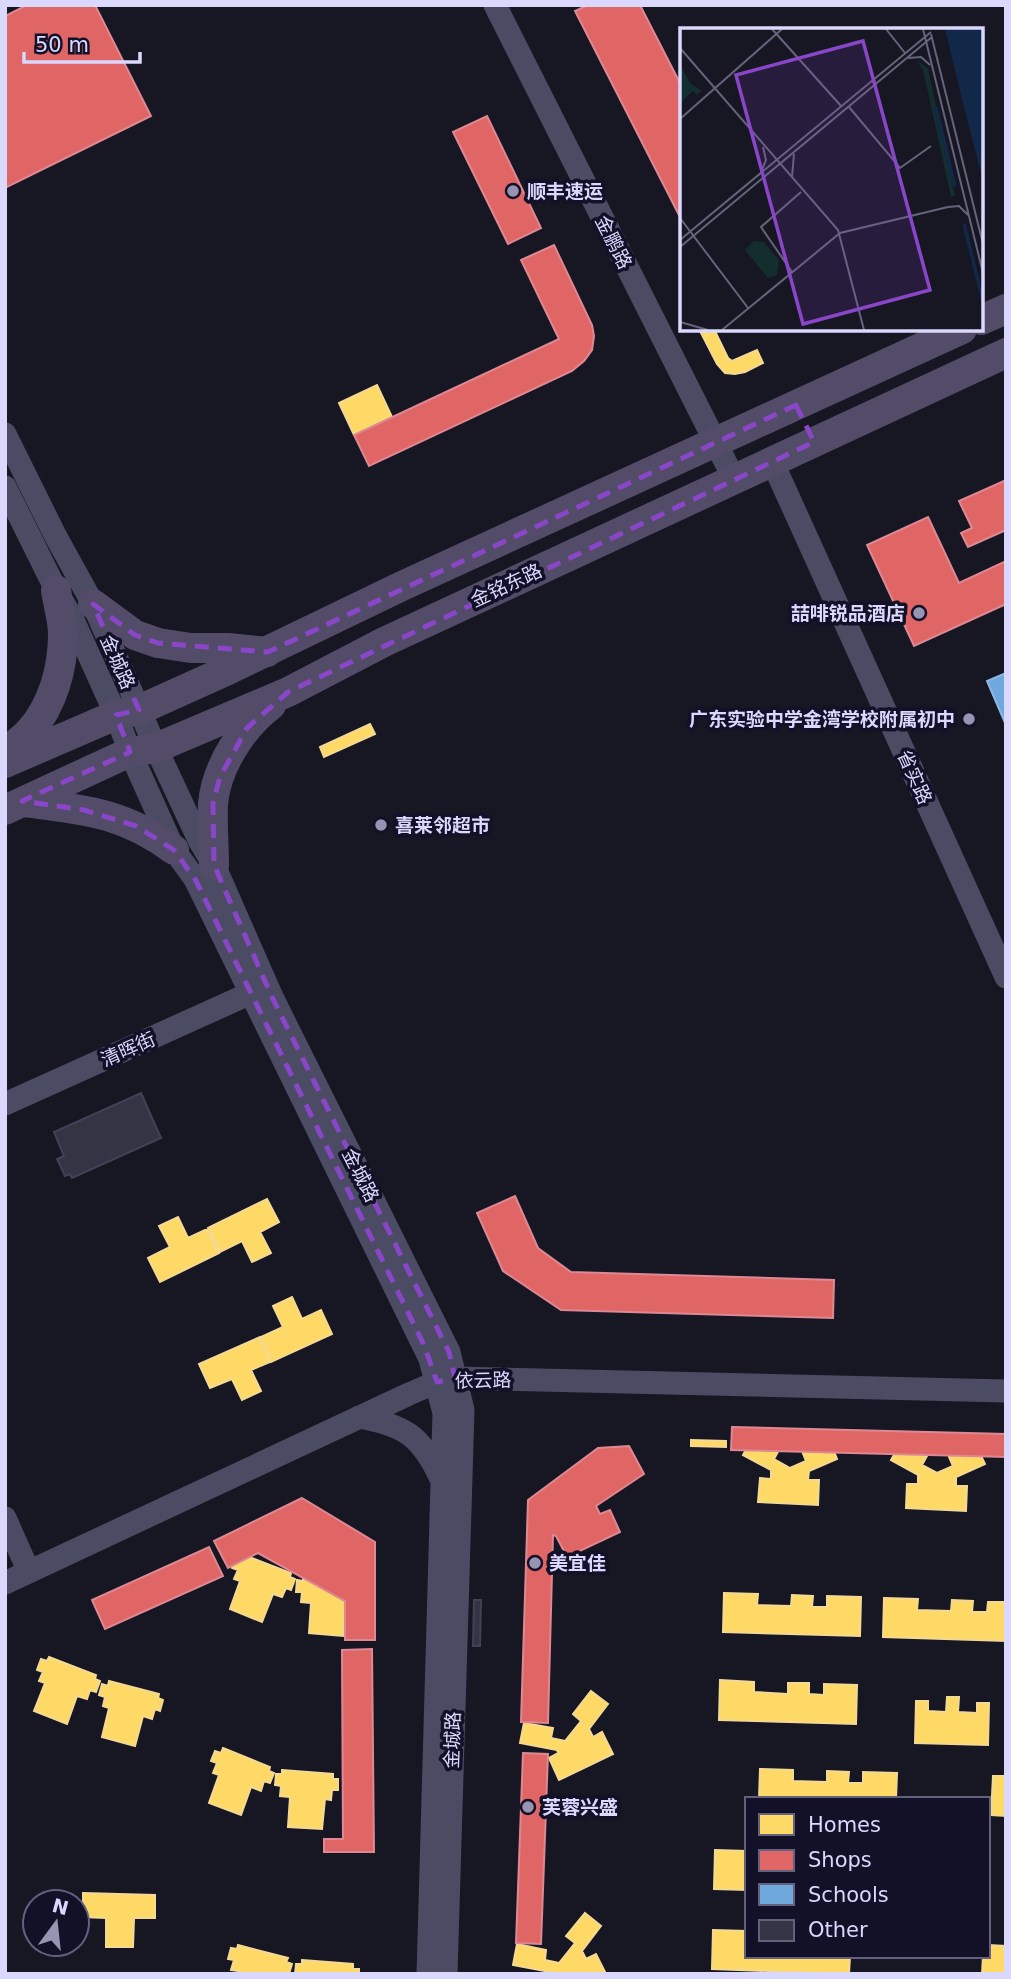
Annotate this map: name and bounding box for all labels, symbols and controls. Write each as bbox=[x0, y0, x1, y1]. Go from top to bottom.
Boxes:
scale bar bbox=[24, 21, 140, 65]
inset map bbox=[680, 28, 983, 331]
text: 50 m bbox=[35, 33, 89, 57]
place label: 顺丰速运 bbox=[527, 180, 603, 202]
marker: 顺丰速运 bbox=[505, 183, 521, 199]
street label: 金鹏路 bbox=[591, 212, 637, 272]
street label: 金铭东路 bbox=[467, 559, 545, 611]
place label: 喆啡锐品酒店 bbox=[791, 602, 905, 624]
marker: 喆啡锐品酒店 bbox=[911, 605, 927, 621]
street label: 金城路 bbox=[96, 631, 140, 693]
place label: 广东实验中学金湾学校附属初中 bbox=[689, 708, 955, 730]
marker: 广东实验中学金湾学校附属初中 bbox=[961, 711, 977, 727]
street label: 省实路 bbox=[893, 746, 937, 808]
place label: 喜莱邻超市 bbox=[395, 814, 490, 836]
marker: 喜莱邻超市 bbox=[373, 817, 389, 833]
street label: 清晖街 bbox=[97, 1027, 159, 1071]
street label: 金城路 bbox=[338, 1145, 384, 1205]
street label: 依云路 bbox=[454, 1369, 512, 1391]
place label: 美宜佳 bbox=[549, 1552, 606, 1574]
marker: 美宜佳 bbox=[527, 1555, 543, 1571]
street label: 金城路 bbox=[440, 1711, 464, 1769]
place label: 芙蓉兴盛 bbox=[542, 1796, 618, 1818]
legend bbox=[745, 1797, 990, 1958]
marker: 芙蓉兴盛 bbox=[520, 1799, 536, 1815]
text: Homes bbox=[808, 1813, 881, 1837]
text: Shops bbox=[808, 1848, 872, 1872]
text: Schools bbox=[808, 1883, 889, 1907]
north arrow bbox=[21, 1888, 91, 1958]
text: N bbox=[50, 1894, 71, 1919]
text: Other bbox=[808, 1918, 868, 1942]

